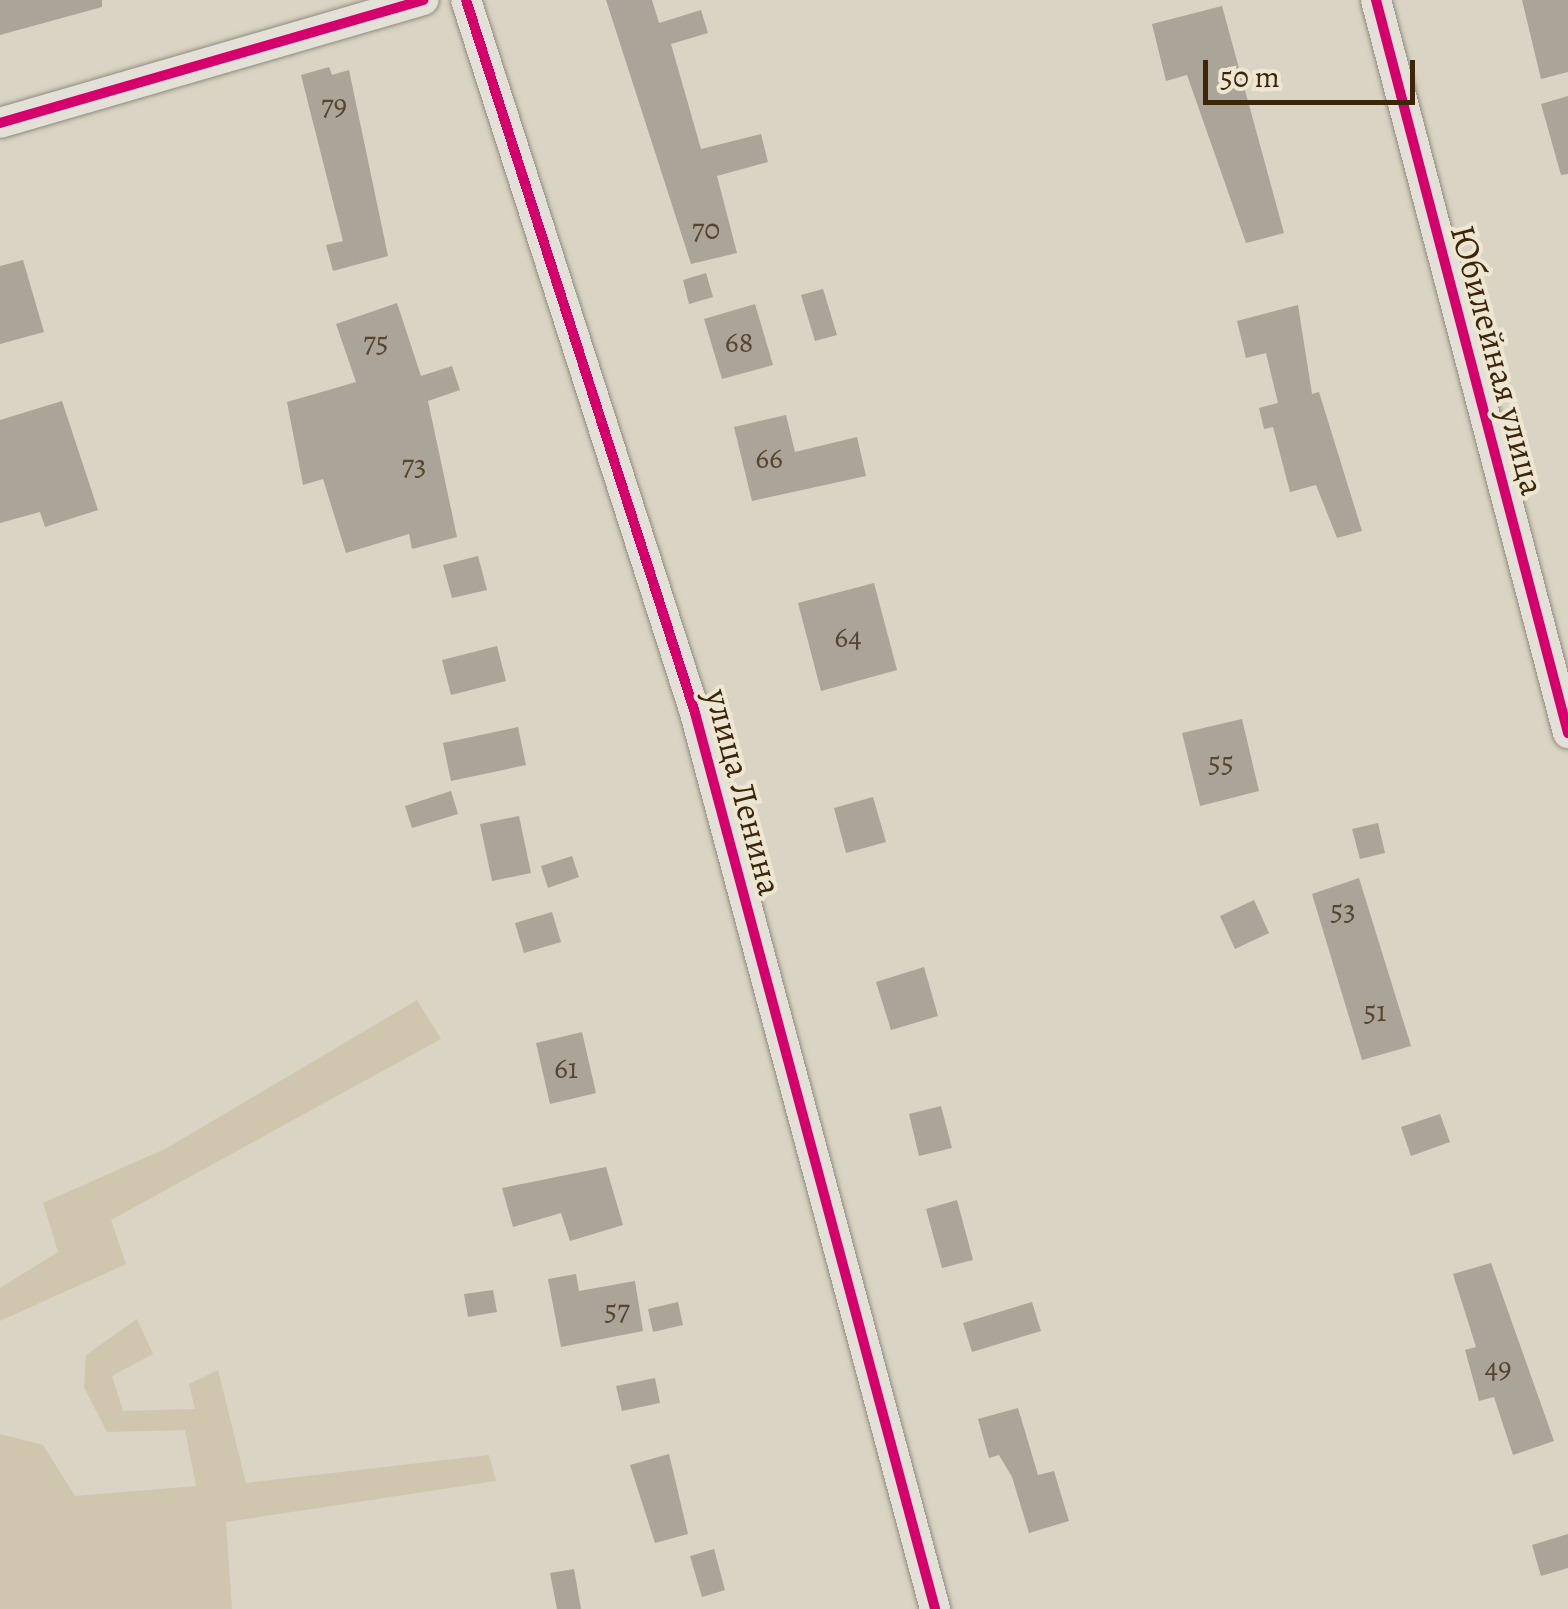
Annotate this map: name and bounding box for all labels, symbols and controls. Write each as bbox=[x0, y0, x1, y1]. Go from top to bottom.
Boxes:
scale bar bbox=[1208, 40, 1420, 102]
text: 50 m bbox=[1220, 57, 1280, 97]
house number: 79 bbox=[321, 87, 347, 123]
house number: 70 bbox=[692, 211, 720, 247]
street label: Юбилейная улица bbox=[1442, 221, 1554, 499]
house number: 75 bbox=[363, 324, 389, 360]
house number: 68 bbox=[725, 324, 753, 360]
house number: 66 bbox=[755, 440, 783, 476]
house number: 73 bbox=[401, 447, 427, 483]
house number: 64 bbox=[834, 619, 862, 655]
street label: улица Ленина bbox=[696, 684, 792, 900]
house number: 55 bbox=[1208, 744, 1234, 780]
house number: 53 bbox=[1330, 892, 1356, 928]
house number: 51 bbox=[1363, 993, 1387, 1029]
house number: 61 bbox=[554, 1050, 578, 1086]
house number: 57 bbox=[604, 1292, 630, 1328]
house number: 49 bbox=[1484, 1350, 1512, 1386]

